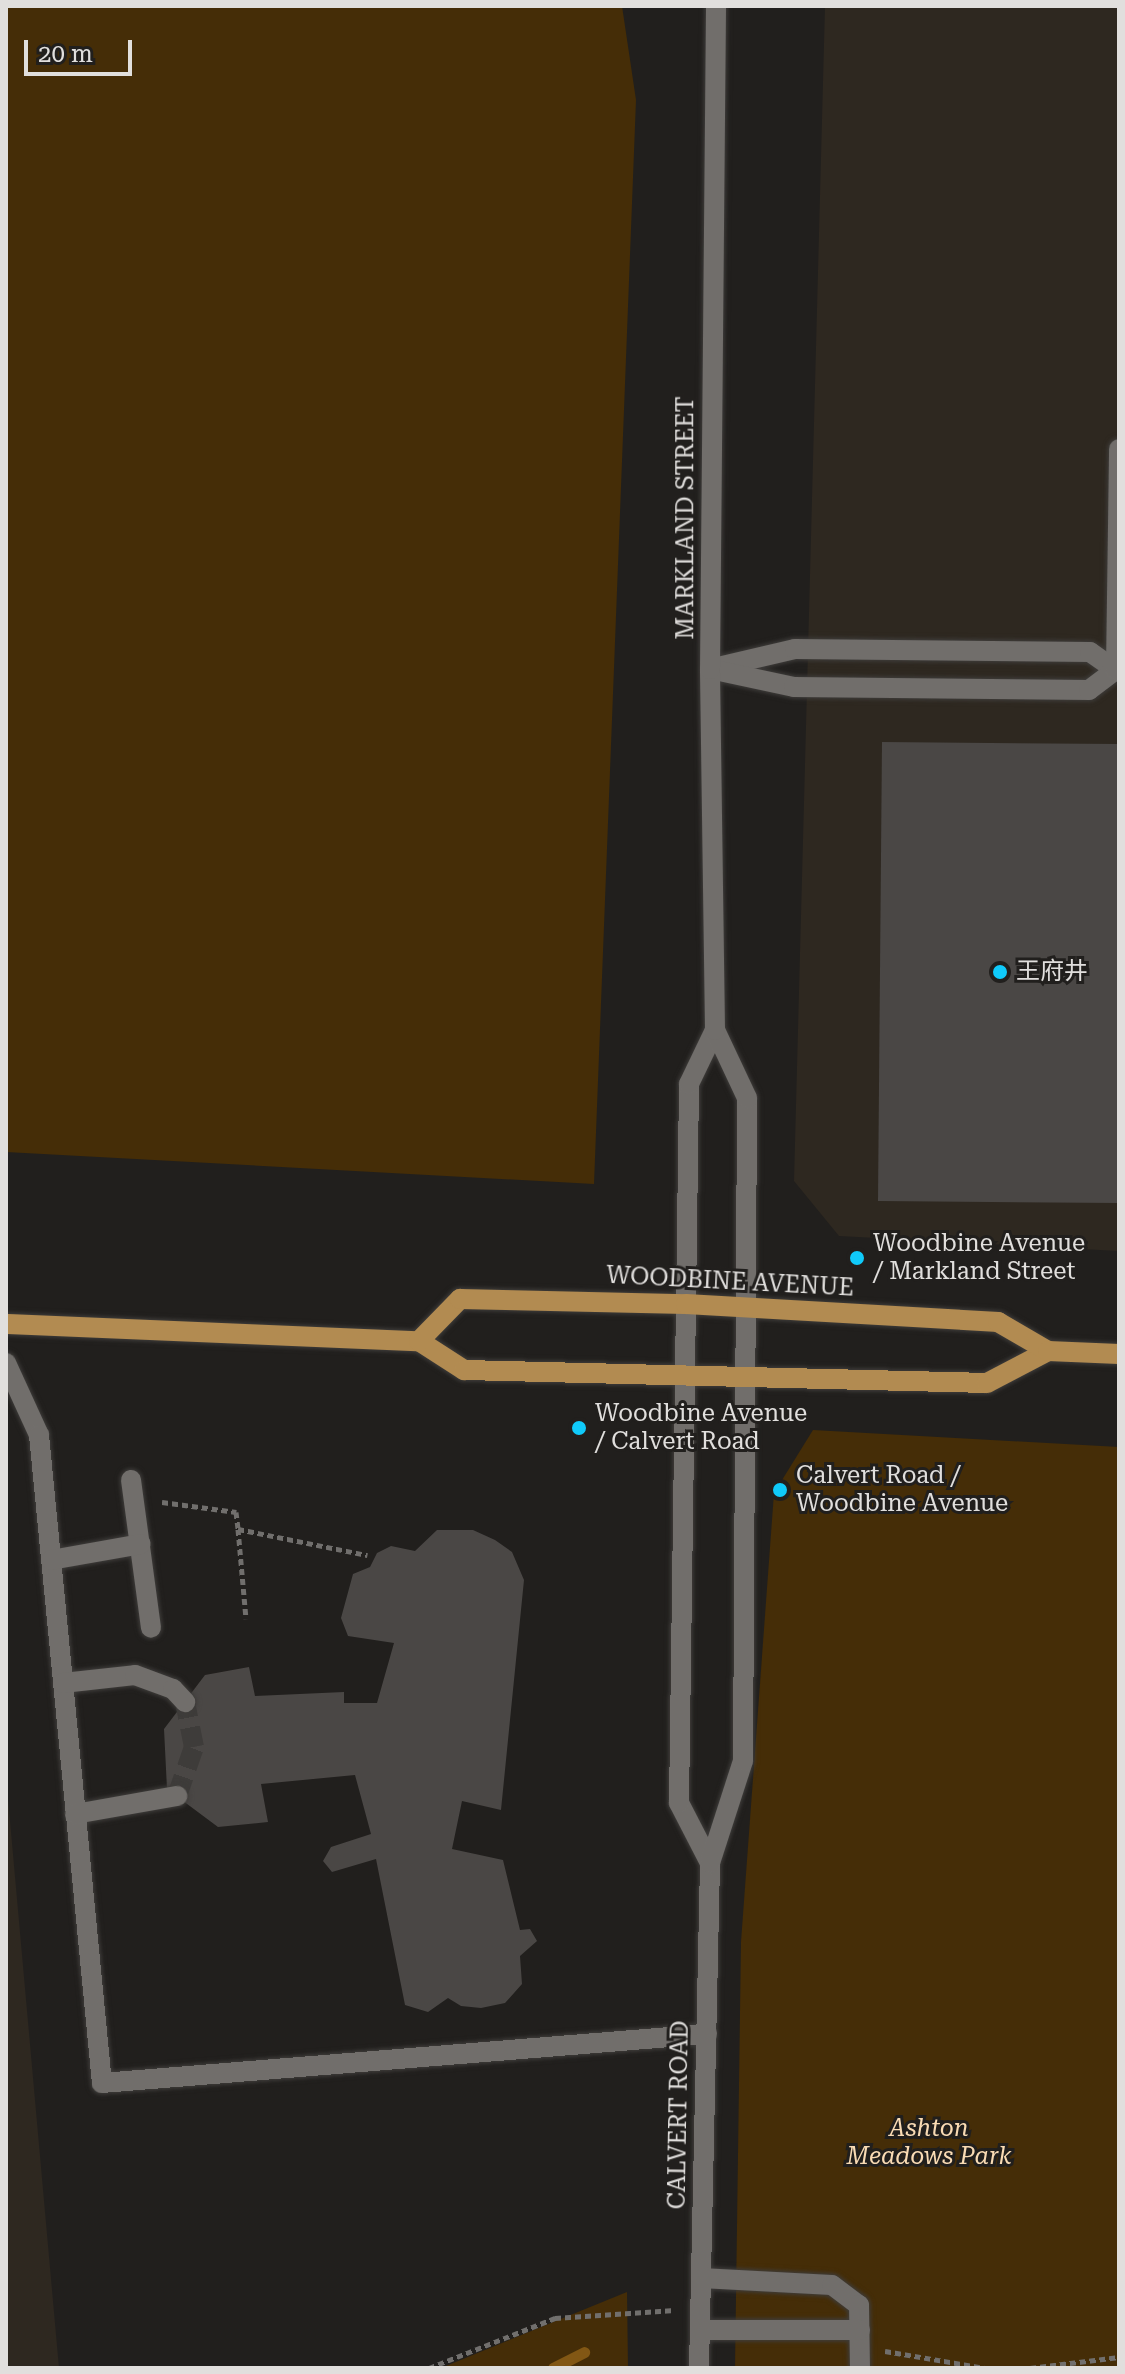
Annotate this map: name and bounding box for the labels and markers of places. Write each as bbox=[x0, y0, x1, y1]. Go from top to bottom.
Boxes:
place label: 王府井 bbox=[1016, 958, 1088, 986]
marker: 王府井 bbox=[991, 963, 1009, 981]
place label: Woodbine Avenue / Markland Street bbox=[873, 1230, 1085, 1286]
marker: Woodbine Avenue / Markland Street bbox=[848, 1249, 866, 1267]
place label: Woodbine Avenue / Calvert Road bbox=[595, 1400, 807, 1456]
marker: Woodbine Avenue / Calvert Road bbox=[570, 1419, 588, 1437]
place label: Calvert Road / Woodbine Avenue bbox=[796, 1462, 1008, 1518]
marker: Calvert Road / Woodbine Avenue bbox=[771, 1481, 789, 1499]

